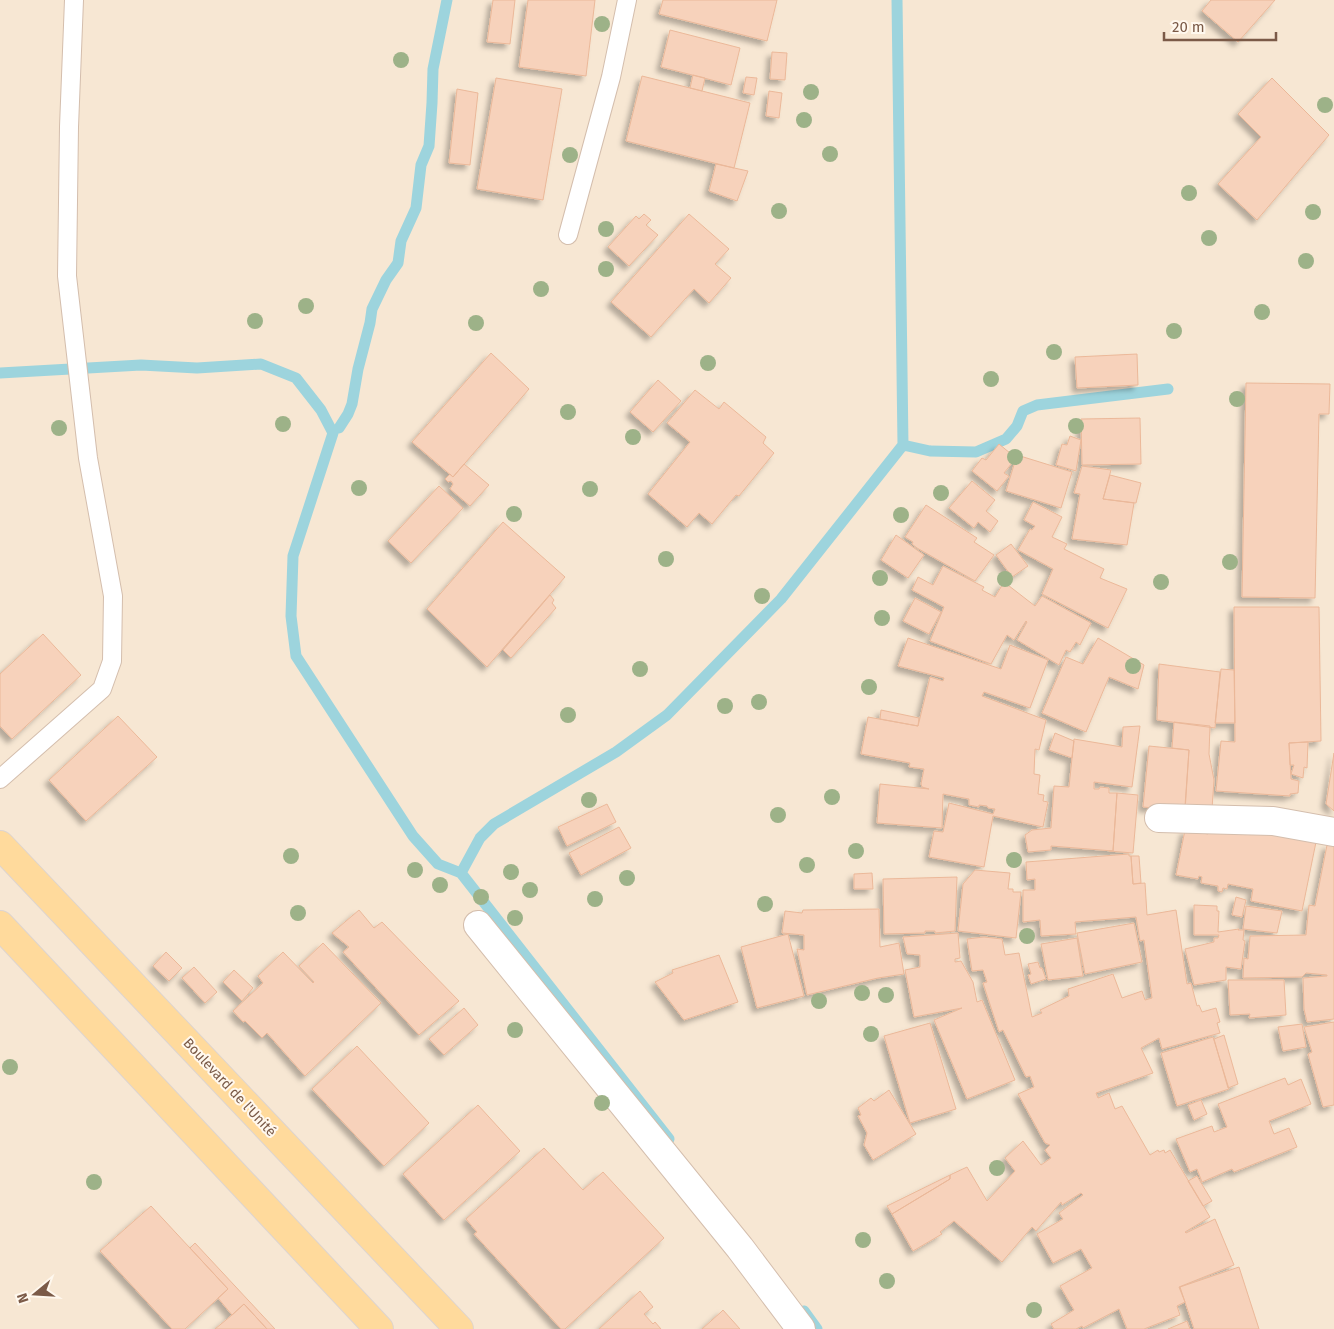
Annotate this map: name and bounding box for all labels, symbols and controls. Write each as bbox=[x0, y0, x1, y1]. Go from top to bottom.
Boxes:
scale bar bbox=[1164, 10, 1276, 42]
text: 20 m bbox=[1172, 18, 1205, 36]
street label: Boulevard de l'Unité bbox=[180, 1035, 280, 1140]
north arrow bbox=[10, 1269, 60, 1319]
text: N bbox=[14, 1291, 33, 1305]

